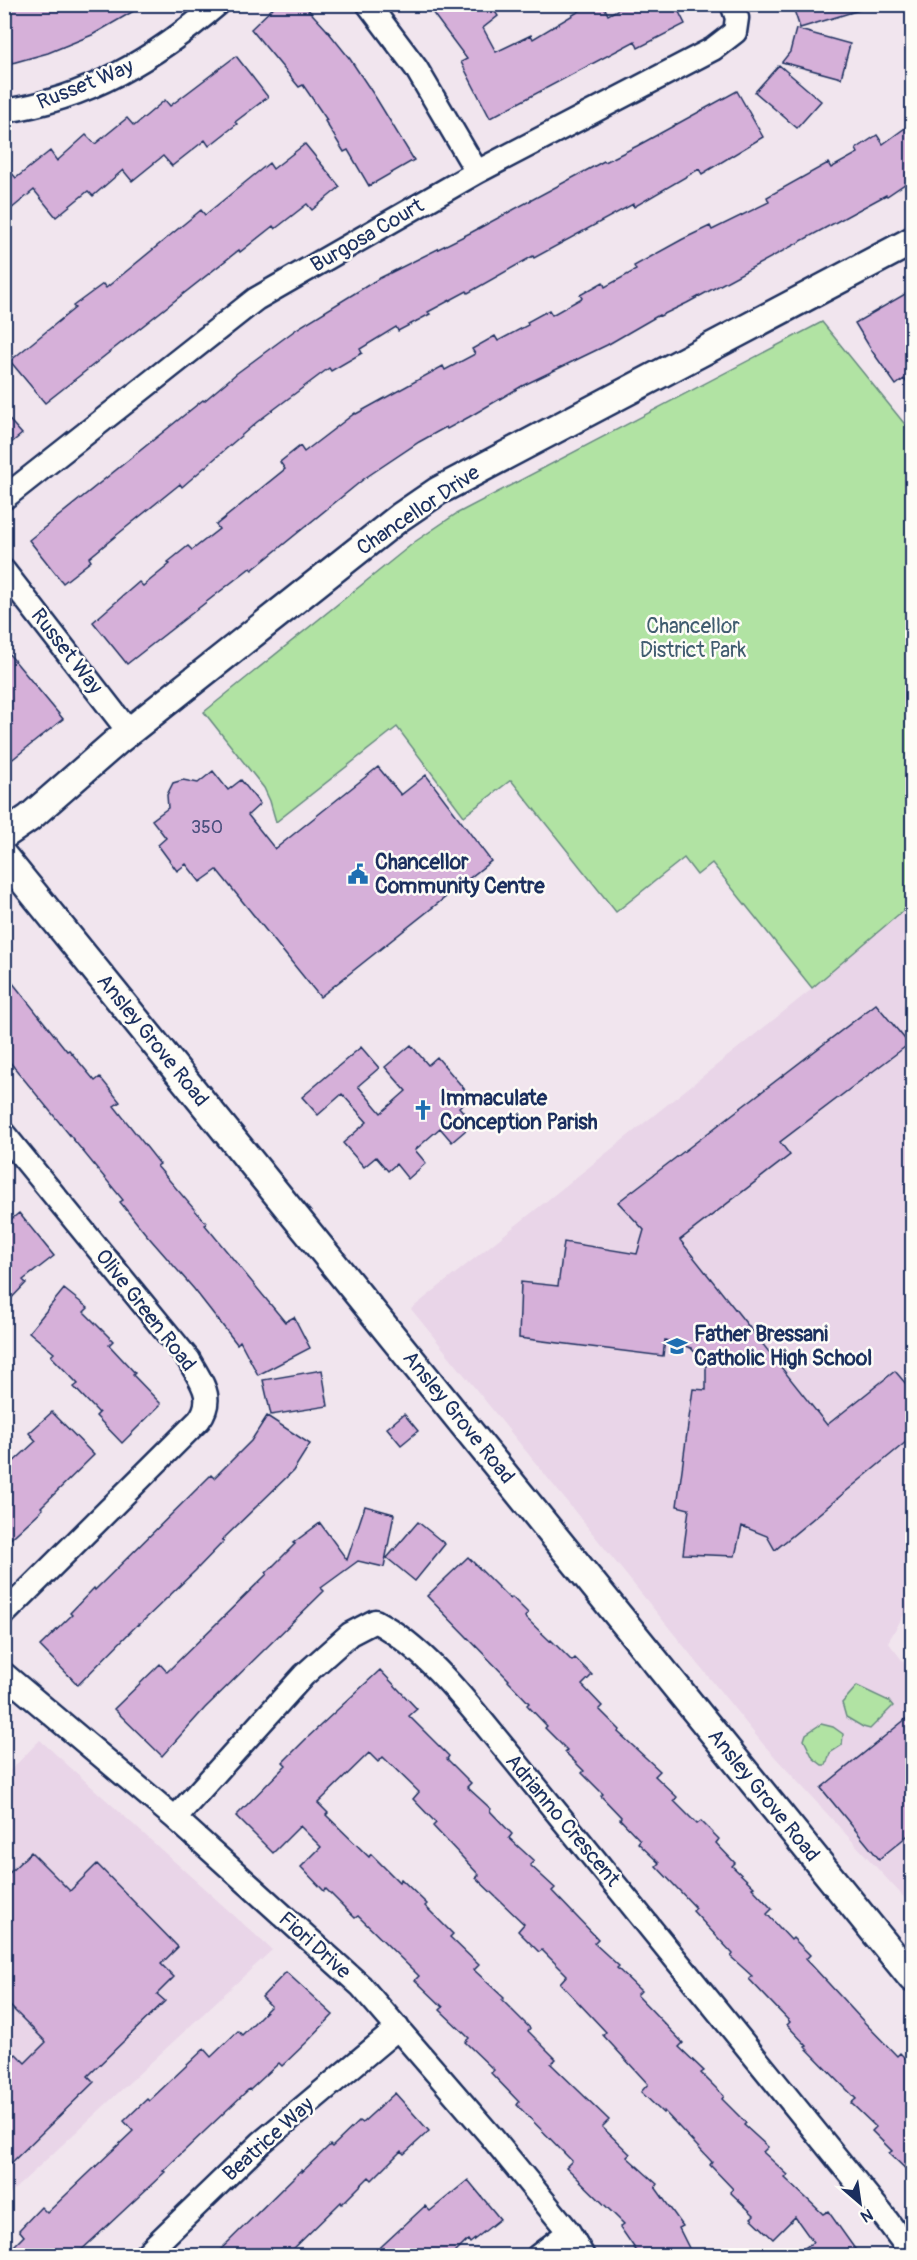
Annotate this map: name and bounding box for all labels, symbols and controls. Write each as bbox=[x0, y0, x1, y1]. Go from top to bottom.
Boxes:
street label: Russet Way bbox=[33, 53, 137, 116]
street label: Burgosa Court bbox=[306, 192, 429, 279]
street label: Chancellor Drive bbox=[351, 459, 486, 562]
street label: Russet Way bbox=[25, 603, 109, 700]
park label: Chancellor District Park bbox=[640, 613, 746, 664]
house number: 350 bbox=[191, 816, 223, 839]
place label: Chancellor Community Centre bbox=[375, 849, 545, 900]
public building icon: Chancellor Community Centre bbox=[346, 862, 370, 886]
street label: Ansley Grove Road bbox=[91, 968, 215, 1112]
place label: Immaculate Conception Parish bbox=[440, 1085, 598, 1136]
church icon: Immaculate Conception Parish bbox=[411, 1098, 435, 1122]
street label: Olive Green Road bbox=[89, 1244, 202, 1377]
place label: Father Bressani Catholic High School bbox=[694, 1321, 872, 1372]
school or university icon: Father Bressani Catholic High School bbox=[665, 1334, 689, 1358]
street label: Ansley Grove Road bbox=[397, 1345, 521, 1489]
street label: Ansley Grove Road bbox=[702, 1723, 826, 1867]
street label: Adrianno Crescent bbox=[499, 1749, 626, 1893]
street label: Fiori Drive bbox=[273, 1906, 357, 1985]
street label: Beatrice Way bbox=[217, 2091, 319, 2187]
north arrow bbox=[830, 2173, 890, 2233]
text: N bbox=[857, 2204, 876, 2227]

